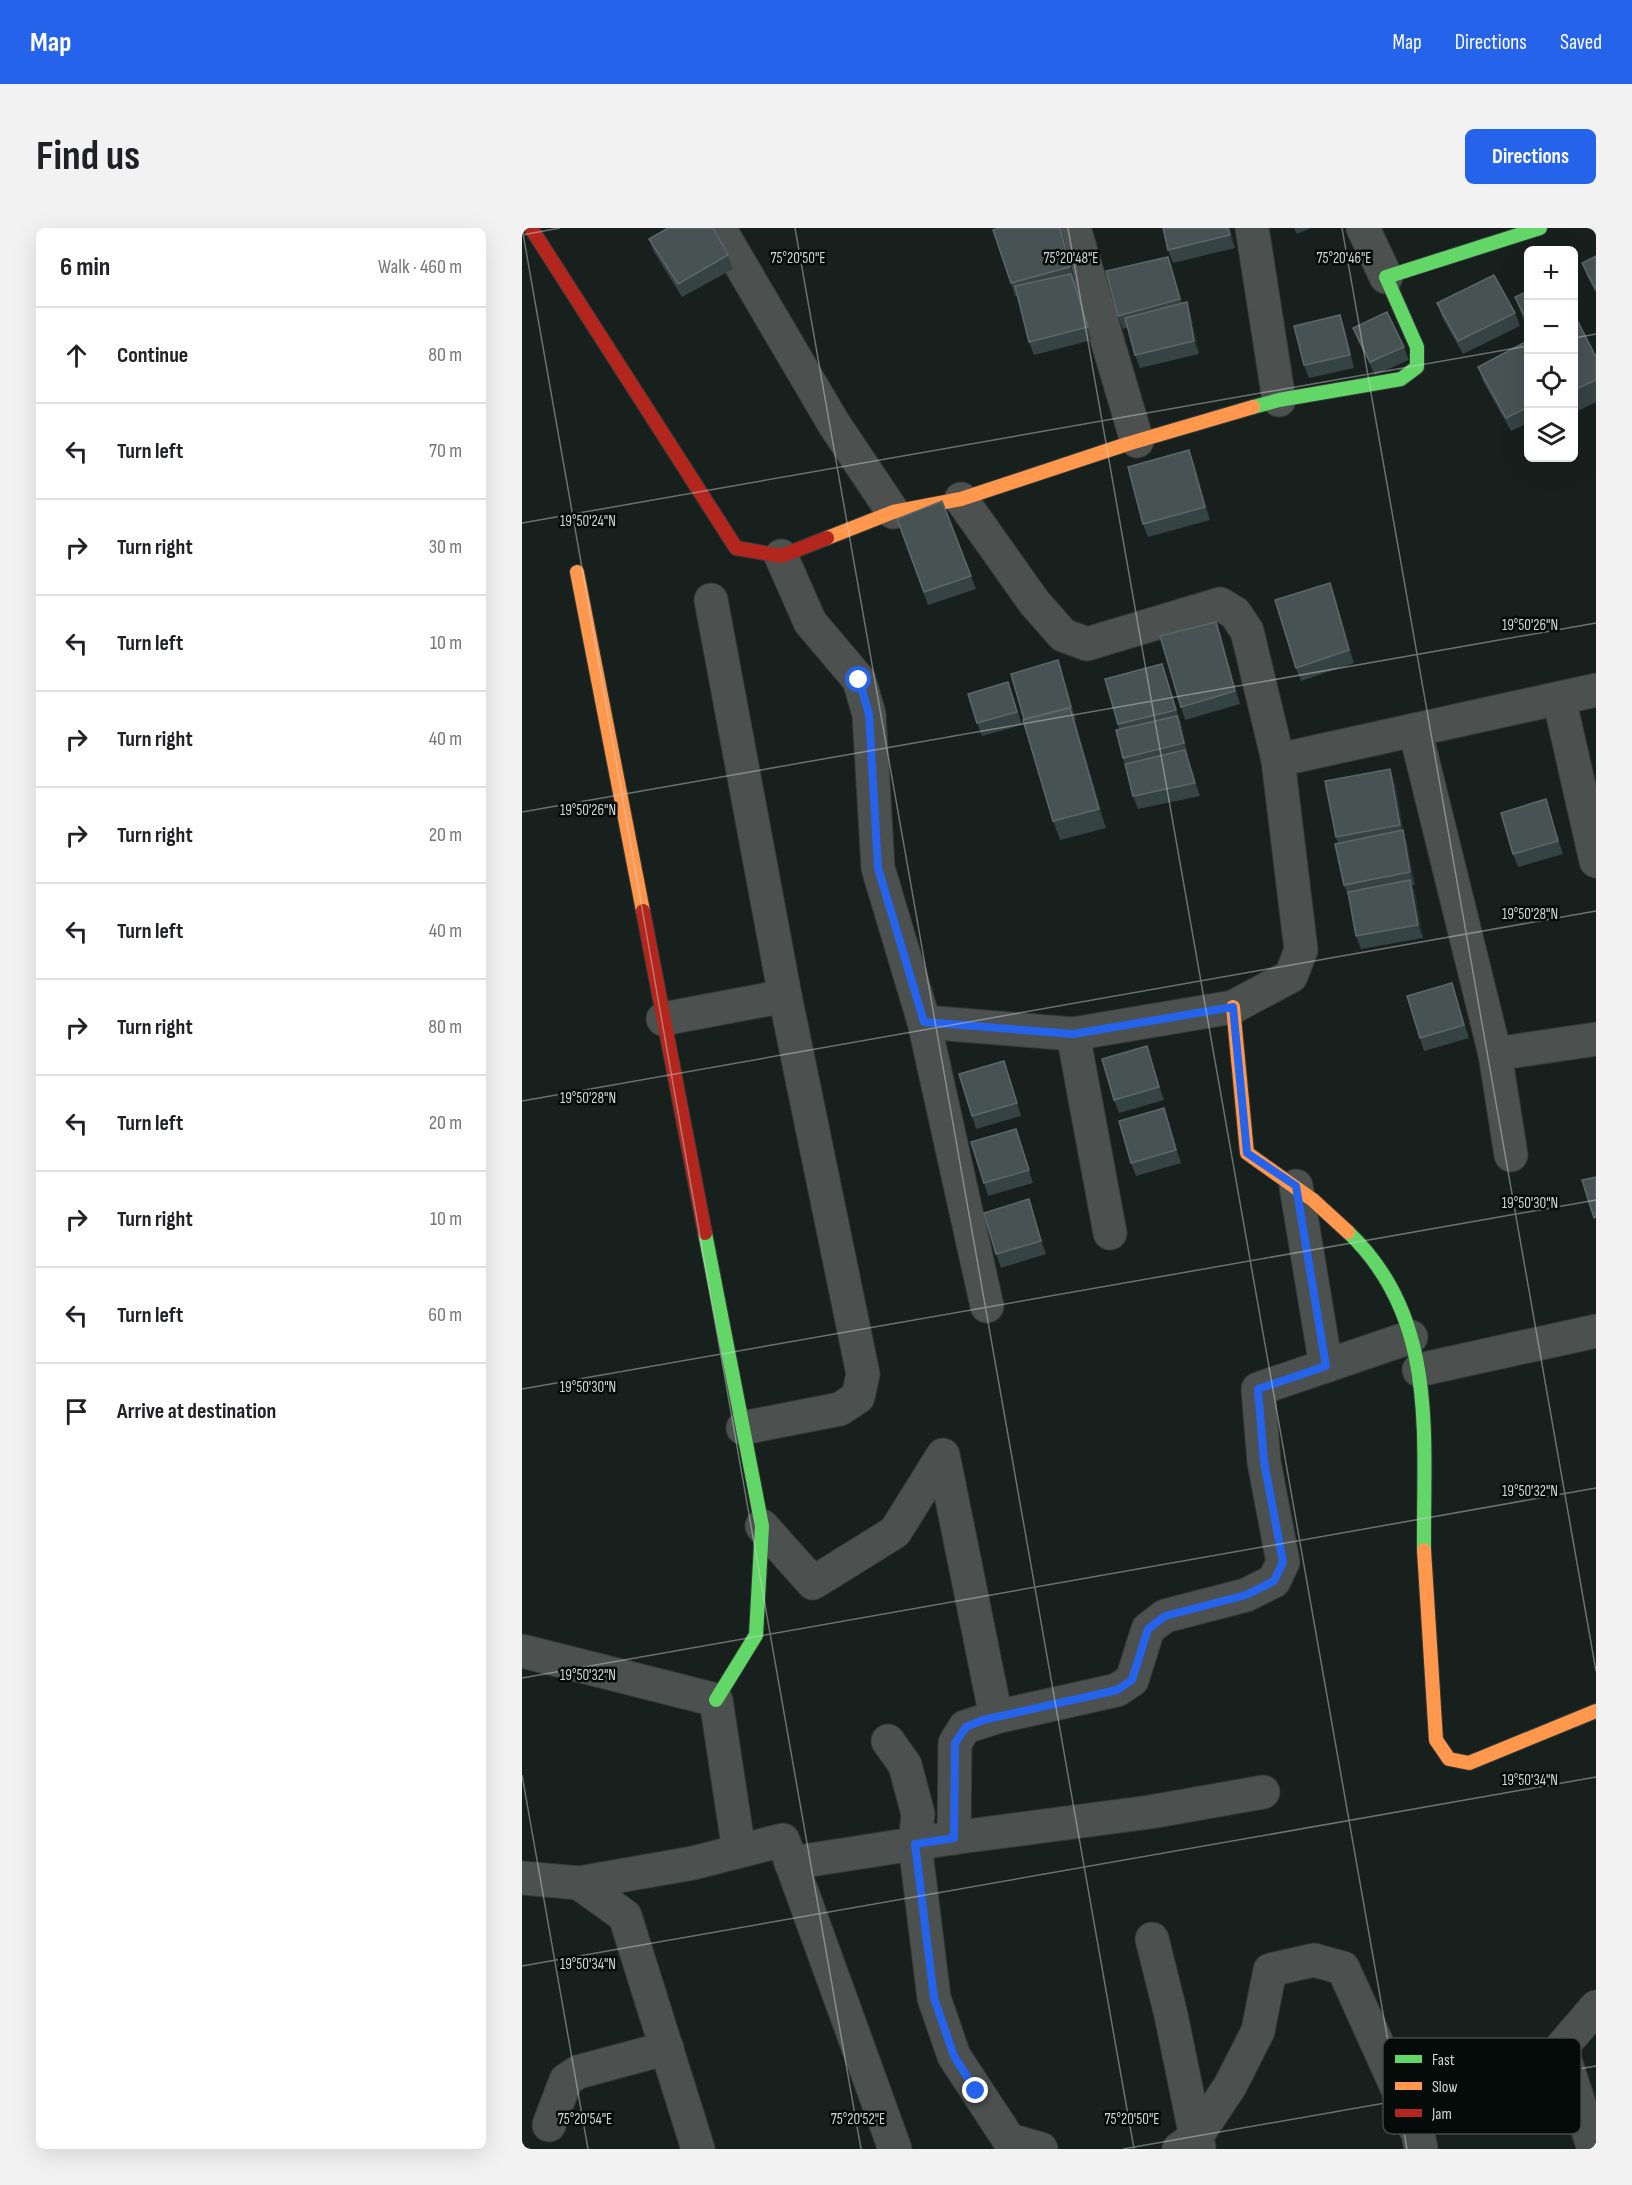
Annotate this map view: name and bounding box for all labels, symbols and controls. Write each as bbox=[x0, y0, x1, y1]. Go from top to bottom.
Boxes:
text: Map bbox=[30, 26, 71, 59]
text: Map bbox=[1392, 30, 1422, 55]
text: Directions bbox=[1455, 30, 1527, 55]
text: Saved bbox=[1560, 30, 1602, 55]
button: Directions bbox=[1465, 129, 1596, 184]
text: Find us bbox=[36, 131, 140, 182]
map controls bbox=[1524, 246, 1578, 462]
button: + bbox=[1524, 246, 1578, 300]
text: 75°20'50"E bbox=[771, 249, 825, 268]
text: 75°20'48"E bbox=[1043, 249, 1099, 268]
text: 75°20'46"E bbox=[1316, 249, 1372, 268]
text: 6 min bbox=[60, 252, 110, 283]
text: Walk · 460 m bbox=[378, 255, 462, 279]
button: − bbox=[1524, 300, 1578, 354]
icon: ahead bbox=[60, 339, 93, 372]
text: Continue bbox=[117, 342, 188, 369]
text: 80 m bbox=[428, 343, 462, 367]
button: locate bbox=[1524, 354, 1578, 408]
button: layers bbox=[1524, 408, 1578, 462]
icon: left bbox=[60, 435, 93, 468]
text: Turn left bbox=[117, 438, 183, 465]
text: 70 m bbox=[429, 439, 462, 463]
text: 19°50'24"N bbox=[560, 512, 616, 531]
icon: right bbox=[60, 531, 93, 564]
text: Turn right bbox=[117, 534, 193, 561]
text: 30 m bbox=[429, 535, 462, 559]
text: 19°50'26"N bbox=[1502, 616, 1558, 635]
icon: left bbox=[60, 627, 93, 660]
text: Turn left bbox=[117, 630, 183, 657]
text: 10 m bbox=[430, 631, 462, 655]
route start bbox=[845, 666, 871, 692]
icon: right bbox=[60, 723, 93, 756]
text: Turn right bbox=[117, 726, 193, 753]
text: 40 m bbox=[429, 727, 462, 751]
text: 19°50'26"N bbox=[560, 801, 616, 820]
icon: right bbox=[60, 819, 93, 852]
text: Turn right bbox=[117, 822, 193, 849]
text: 20 m bbox=[429, 823, 462, 847]
text: 19°50'28"N bbox=[1502, 905, 1558, 924]
icon: left bbox=[60, 915, 93, 948]
text: Turn left bbox=[117, 918, 183, 945]
text: 40 m bbox=[429, 919, 462, 943]
icon: right bbox=[60, 1011, 93, 1044]
text: Turn right bbox=[117, 1014, 193, 1041]
text: 80 m bbox=[428, 1015, 462, 1039]
text: 19°50'28"N bbox=[560, 1089, 616, 1108]
icon: left bbox=[60, 1107, 93, 1140]
text: Turn left bbox=[117, 1110, 183, 1137]
text: 20 m bbox=[429, 1111, 462, 1135]
text: 19°50'30"N bbox=[1502, 1194, 1558, 1213]
icon: right bbox=[60, 1203, 93, 1236]
text: Turn right bbox=[117, 1206, 193, 1233]
text: 10 m bbox=[430, 1207, 462, 1231]
icon: left bbox=[60, 1299, 93, 1332]
text: Turn left bbox=[117, 1302, 183, 1329]
text: 60 m bbox=[428, 1303, 462, 1327]
text: 19°50'30"N bbox=[560, 1378, 616, 1397]
icon: arrive bbox=[60, 1395, 93, 1428]
text: Arrive at destination bbox=[117, 1398, 276, 1425]
text: 19°50'32"N bbox=[1502, 1482, 1558, 1501]
text: 19°50'32"N bbox=[560, 1666, 616, 1685]
text: 19°50'34"N bbox=[1502, 1771, 1558, 1790]
text: 19°50'34"N bbox=[560, 1955, 616, 1974]
legend bbox=[1383, 2038, 1581, 2134]
text: Fast bbox=[1432, 2051, 1455, 2070]
route end bbox=[962, 2077, 988, 2103]
text: Slow bbox=[1432, 2078, 1457, 2097]
text: Jam bbox=[1431, 2105, 1452, 2124]
text: 75°20'54"E bbox=[558, 2110, 612, 2129]
text: 75°20'52"E bbox=[831, 2110, 885, 2129]
text: 75°20'50"E bbox=[1105, 2110, 1159, 2129]

